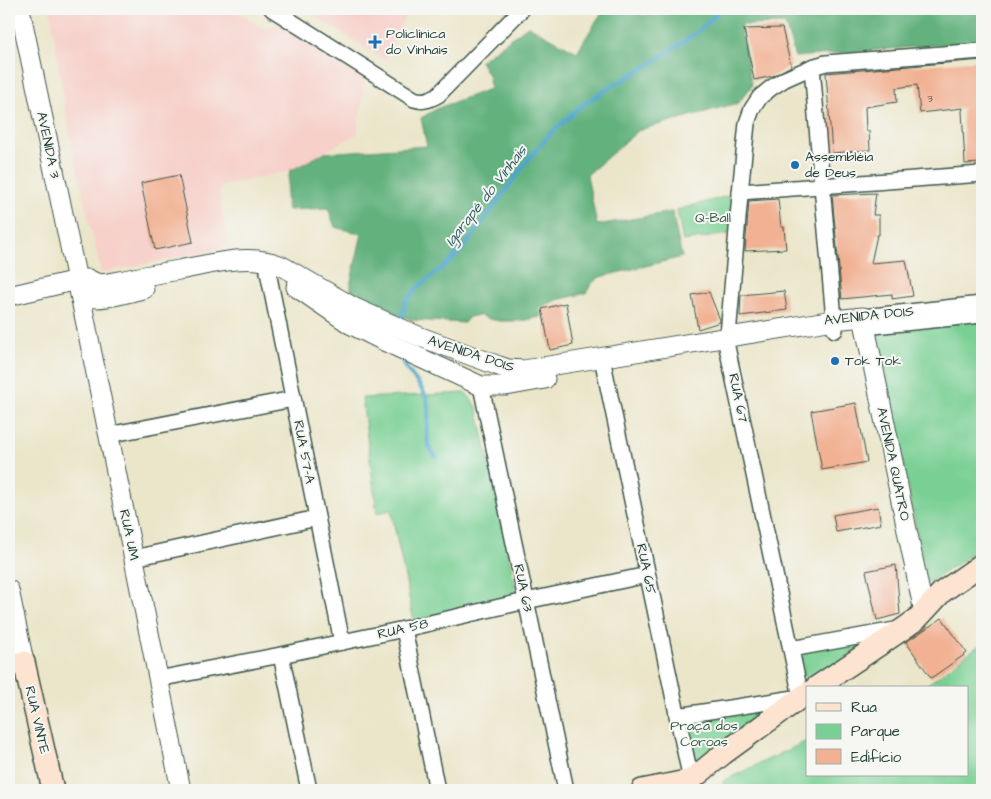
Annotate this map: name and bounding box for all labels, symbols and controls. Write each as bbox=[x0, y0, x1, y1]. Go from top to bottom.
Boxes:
place label: Policlínica do Vinhais bbox=[386, 24, 448, 60]
marker: Policlínica do Vinhais bbox=[368, 35, 382, 49]
house number: 3 bbox=[927, 91, 933, 106]
street label: AVENIDA 3 bbox=[31, 110, 65, 180]
water label: Igarapé do Vinhais bbox=[440, 140, 534, 251]
place label: Assembléia de Deus bbox=[805, 147, 873, 183]
marker: Assembléia de Deus bbox=[789, 159, 801, 171]
park label: Q-Ball bbox=[695, 208, 731, 228]
street label: AVENIDA DOIS bbox=[823, 301, 915, 331]
street label: AVENIDA DOIS bbox=[425, 331, 517, 377]
place label: Tok Tok bbox=[845, 351, 901, 371]
marker: Tok Tok bbox=[829, 355, 841, 367]
street label: RUA 67 bbox=[723, 372, 753, 425]
street label: AVENIDA QUATRO bbox=[871, 405, 915, 523]
street label: RUA 57-A bbox=[288, 419, 320, 485]
street label: RUA UM bbox=[114, 508, 144, 563]
street label: RUA 65 bbox=[631, 542, 661, 596]
street label: RUA 63 bbox=[508, 562, 538, 614]
street label: RUA 58 bbox=[376, 613, 430, 645]
street label: RUA VINTE bbox=[19, 684, 55, 757]
legend bbox=[806, 686, 968, 776]
text: Rua bbox=[851, 697, 877, 718]
park label: Praça dos Coroas bbox=[670, 716, 738, 752]
text: Parque bbox=[851, 721, 900, 742]
text: Edifício bbox=[851, 747, 902, 768]

